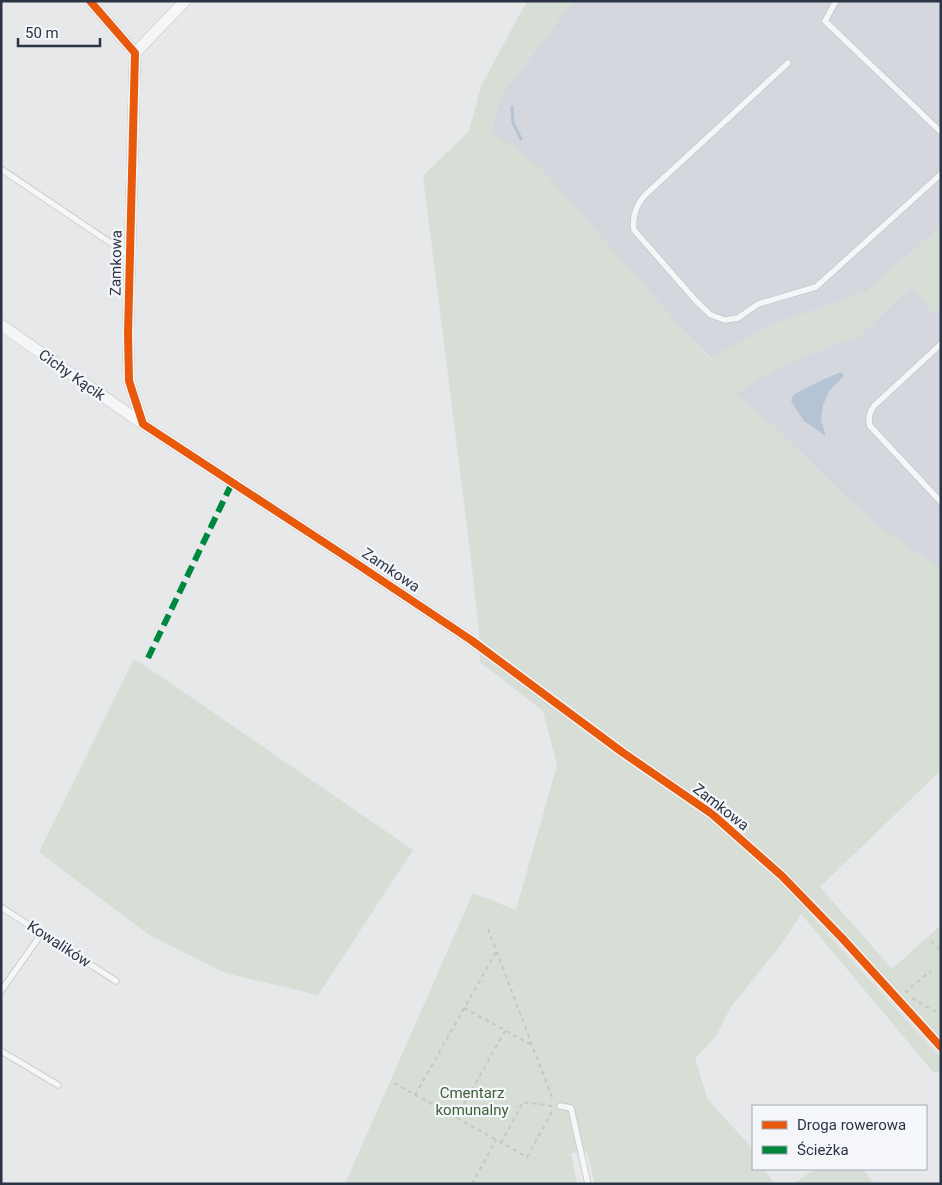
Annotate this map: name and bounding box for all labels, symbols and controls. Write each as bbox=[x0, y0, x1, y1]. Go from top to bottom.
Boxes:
scale bar bbox=[18, 15, 100, 47]
text: 50 m bbox=[25, 24, 59, 42]
street label: Zamkowa bbox=[106, 230, 126, 296]
street label: Cichy Kącik bbox=[35, 346, 109, 405]
street label: Zamkowa bbox=[359, 544, 423, 596]
street label: Zamkowa bbox=[689, 780, 753, 834]
street label: Kowalików bbox=[24, 917, 94, 971]
park label: Cmentarz komunalny bbox=[435, 1084, 509, 1119]
legend bbox=[752, 1105, 927, 1170]
text: Droga rowerowa bbox=[797, 1116, 906, 1134]
text: Ścieżka bbox=[797, 1141, 849, 1159]

